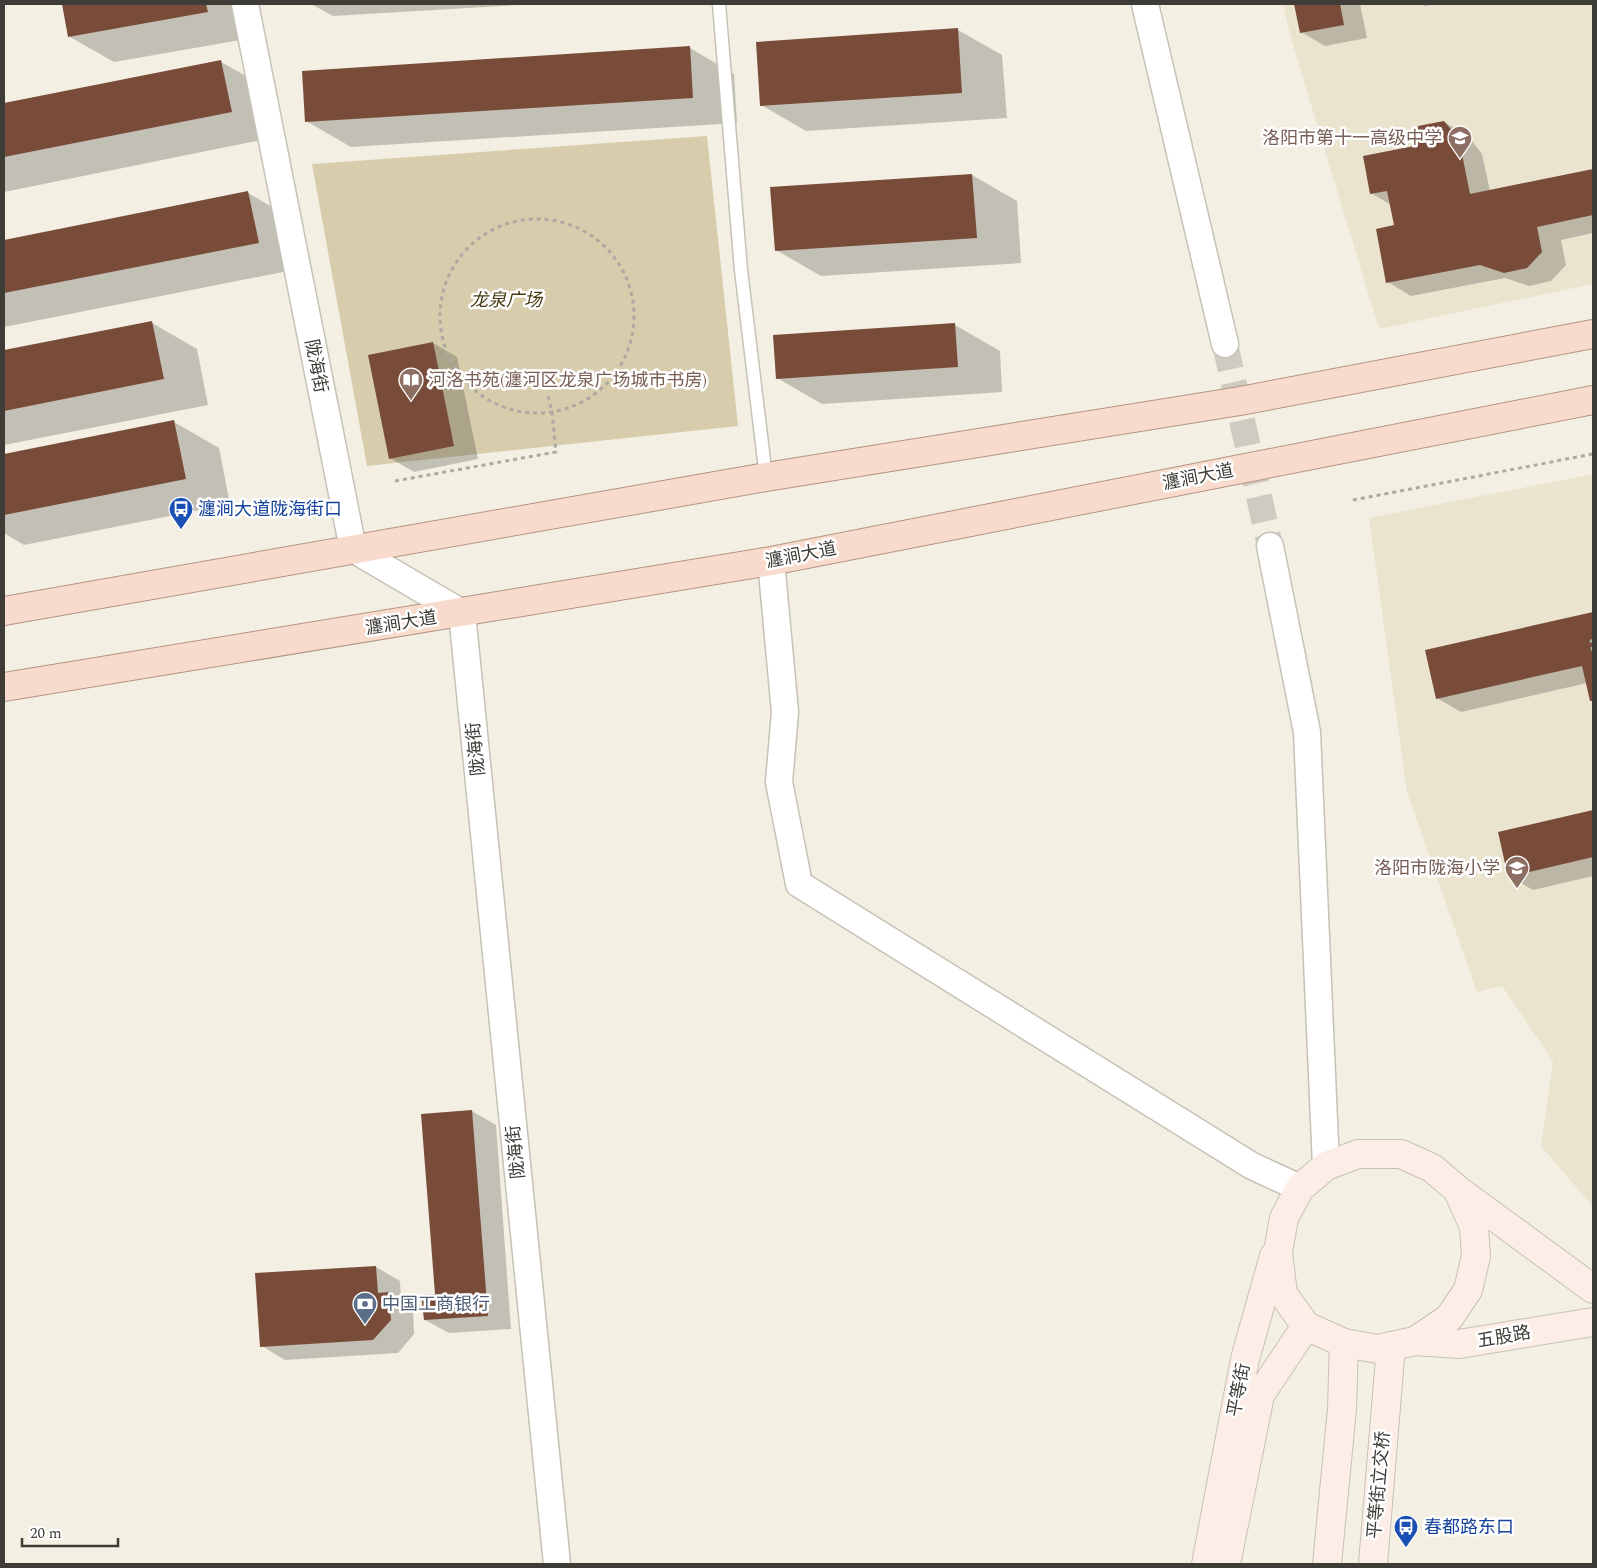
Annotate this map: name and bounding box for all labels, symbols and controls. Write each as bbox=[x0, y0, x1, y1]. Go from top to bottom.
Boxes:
place label: 洛阳市第十一高级中学 bbox=[1262, 125, 1442, 152]
school or university icon: 洛阳市第十一高级中学 bbox=[1447, 125, 1473, 159]
park label: 龙泉广场 bbox=[470, 287, 544, 314]
street label: 陇海街 bbox=[298, 337, 334, 395]
library icon: 河洛书苑(瀍河区龙泉广场城市书房) bbox=[398, 367, 424, 401]
place label: 河洛书苑(瀍河区龙泉广场城市书房) bbox=[428, 367, 707, 394]
street label: 瀍涧大道 bbox=[1160, 457, 1236, 497]
bus stop icon: 瀍涧大道陇海街口 bbox=[168, 496, 194, 530]
place label: 瀍涧大道陇海街口 bbox=[198, 496, 342, 523]
street label: 瀍涧大道 bbox=[763, 535, 839, 575]
street label: 瀍涧大道 bbox=[363, 604, 439, 642]
street label: 陇海街 bbox=[460, 721, 492, 777]
place label: 洛阳市陇海小学 bbox=[1374, 855, 1500, 882]
school or university icon: 洛阳市陇海小学 bbox=[1504, 855, 1530, 889]
street label: 陇海街 bbox=[500, 1124, 532, 1180]
bank icon: 中国工商银行 bbox=[352, 1291, 378, 1325]
place label: 中国工商银行 bbox=[382, 1291, 490, 1318]
street label: 五股路 bbox=[1475, 1319, 1533, 1355]
street label: 平等街 bbox=[1221, 1361, 1257, 1419]
street label: 平等街立交桥 bbox=[1361, 1430, 1397, 1540]
bus stop icon: 春都路东口 bbox=[1393, 1514, 1419, 1548]
place label: 春都路东口 bbox=[1424, 1514, 1514, 1541]
scale bar bbox=[22, 1516, 119, 1548]
text: 20 m bbox=[30, 1522, 62, 1545]

